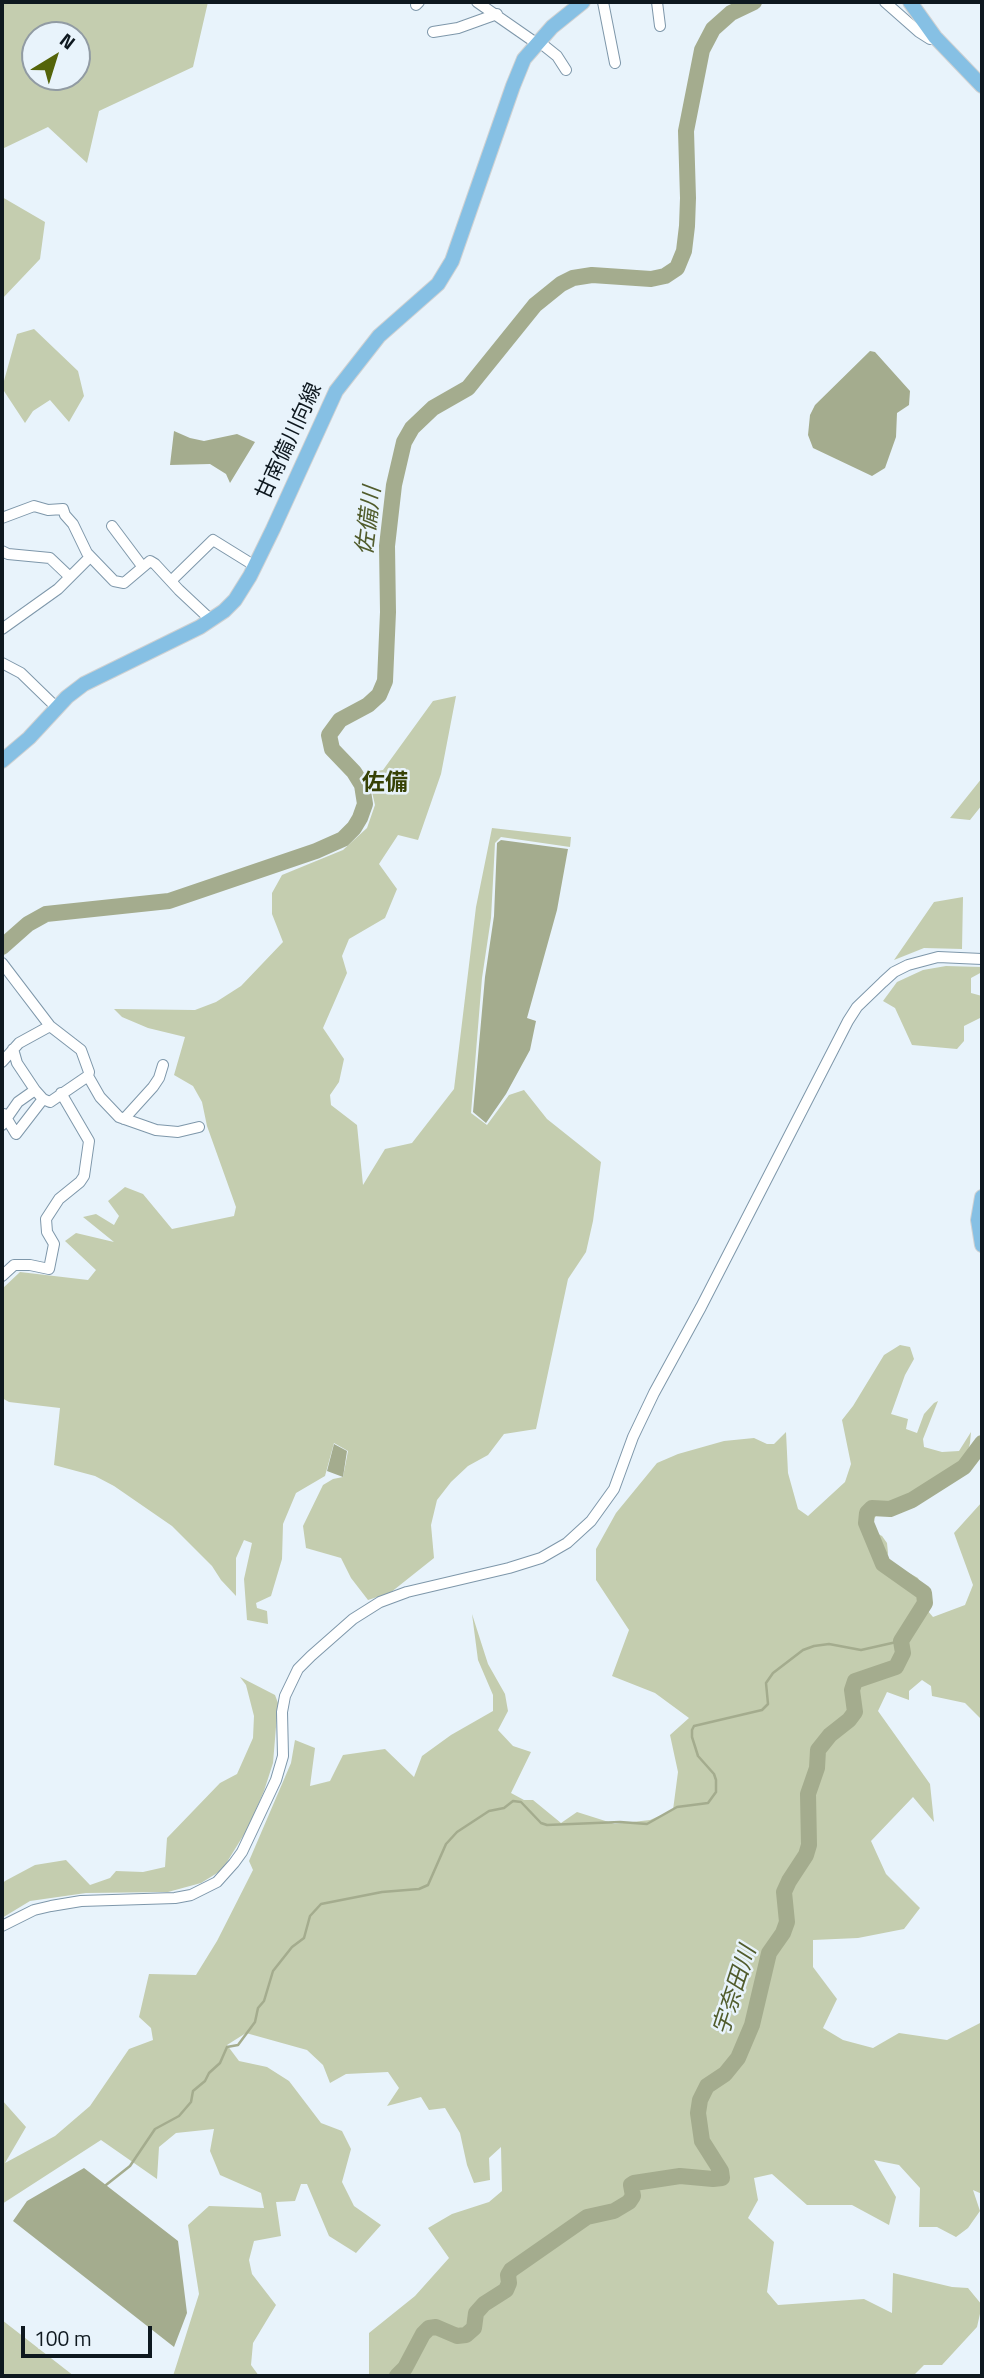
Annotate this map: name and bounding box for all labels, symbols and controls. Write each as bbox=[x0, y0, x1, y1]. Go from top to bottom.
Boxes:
north arrow bbox=[21, 21, 91, 91]
text: N bbox=[54, 25, 82, 56]
street label: 甘南備川向線 bbox=[252, 380, 328, 504]
water label: 佐備川 bbox=[352, 485, 388, 557]
district label: 佐備 bbox=[362, 770, 408, 798]
water label: 宇奈田川 bbox=[709, 1943, 763, 2039]
scale bar bbox=[24, 2312, 156, 2356]
text: 100 m bbox=[34, 2322, 91, 2354]

